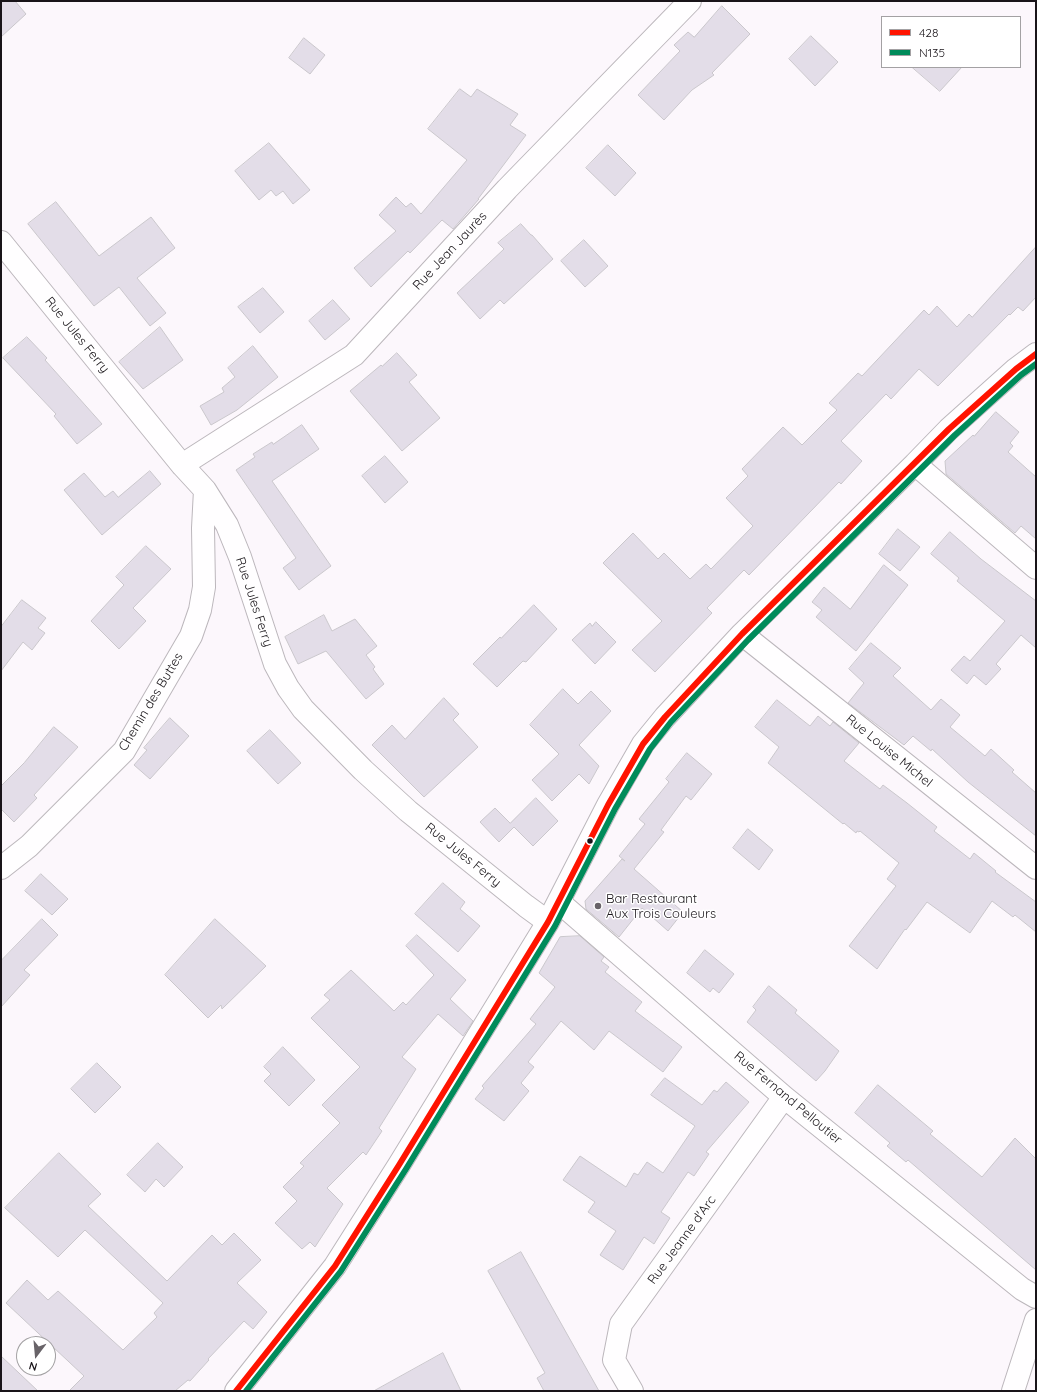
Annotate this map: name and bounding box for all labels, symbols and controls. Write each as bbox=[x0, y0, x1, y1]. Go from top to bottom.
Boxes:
legend bbox=[881, 16, 1021, 68]
text: 428 bbox=[919, 25, 938, 40]
text: N135 bbox=[919, 45, 945, 60]
street label: Rue Jean Jaurès bbox=[410, 209, 490, 293]
street label: Rue Jules Ferry bbox=[42, 294, 112, 376]
street label: Rue Jules Ferry bbox=[232, 555, 276, 649]
street label: Chemin des Buttes bbox=[116, 650, 186, 754]
street label: Rue Louise Michel bbox=[843, 711, 935, 791]
street label: Rue Jules Ferry bbox=[422, 820, 504, 890]
unlabelled marker bbox=[585, 836, 595, 846]
place label: Bar Restaurant Aux Trois Couleurs bbox=[606, 891, 716, 922]
marker: Bar Restaurant Aux Trois Couleurs bbox=[593, 901, 603, 911]
street label: Rue Fernand Pelloutier bbox=[731, 1048, 845, 1148]
street label: Rue Jeanne d'Arc bbox=[645, 1193, 719, 1287]
north arrow bbox=[16, 1336, 56, 1376]
text: N bbox=[27, 1359, 39, 1374]

